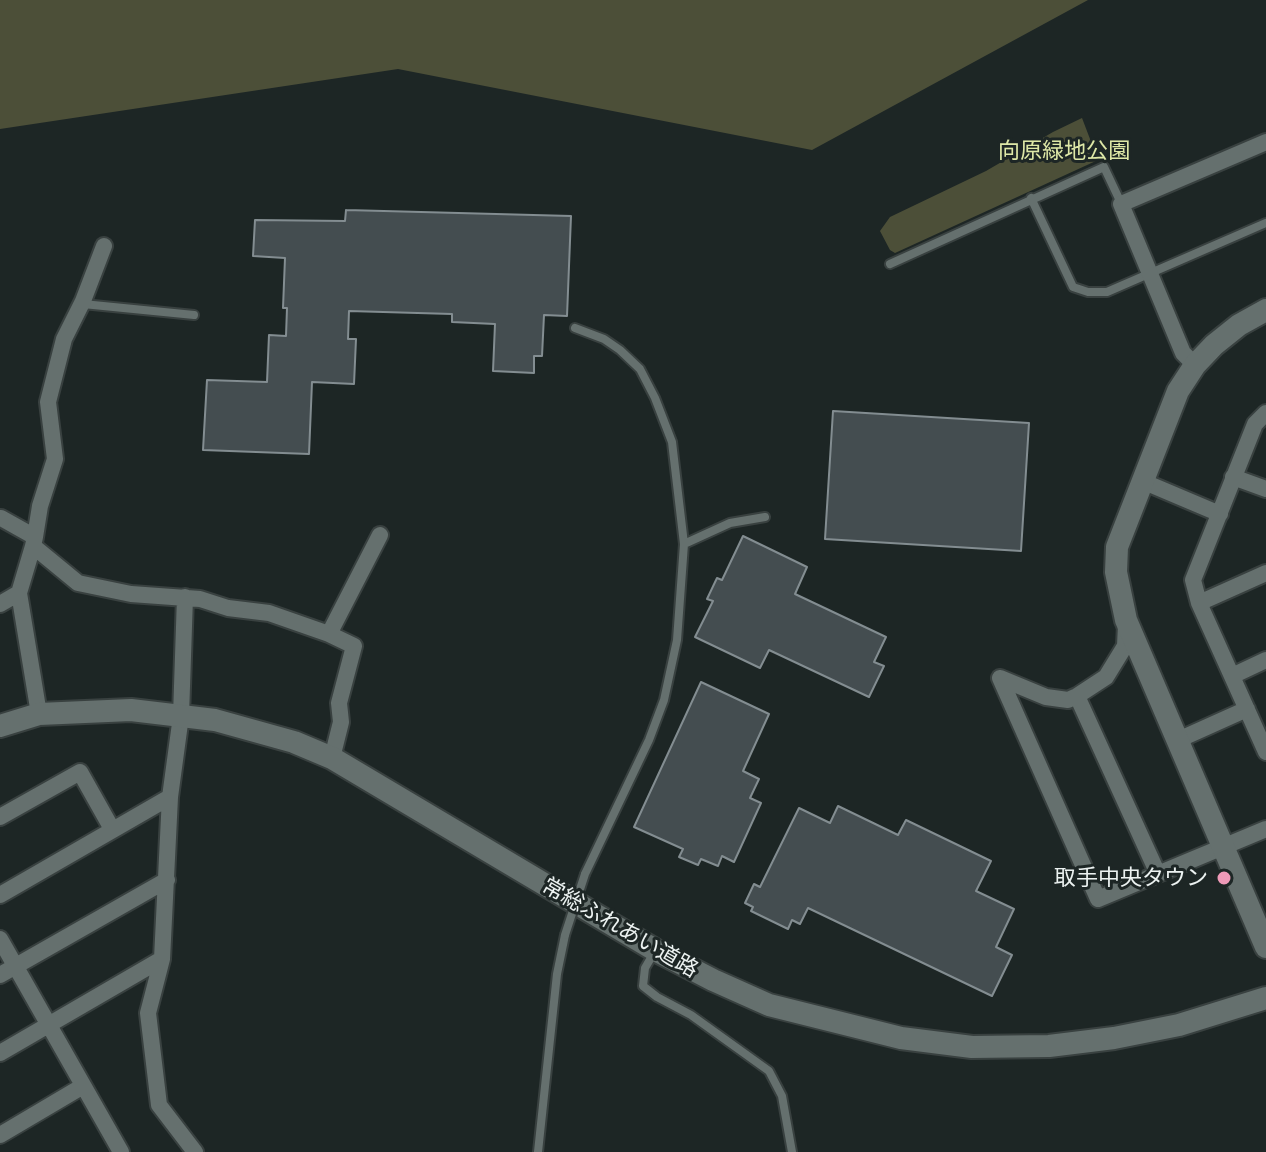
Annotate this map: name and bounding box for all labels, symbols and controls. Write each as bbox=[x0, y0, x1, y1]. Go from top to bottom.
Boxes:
park label: 向原緑地公園 bbox=[998, 138, 1130, 164]
place label: 取手中央タウン bbox=[1054, 865, 1208, 891]
marker: 取手中央タウン bbox=[1215, 869, 1233, 887]
street label: 常総ふれあい道路 bbox=[537, 873, 703, 983]

